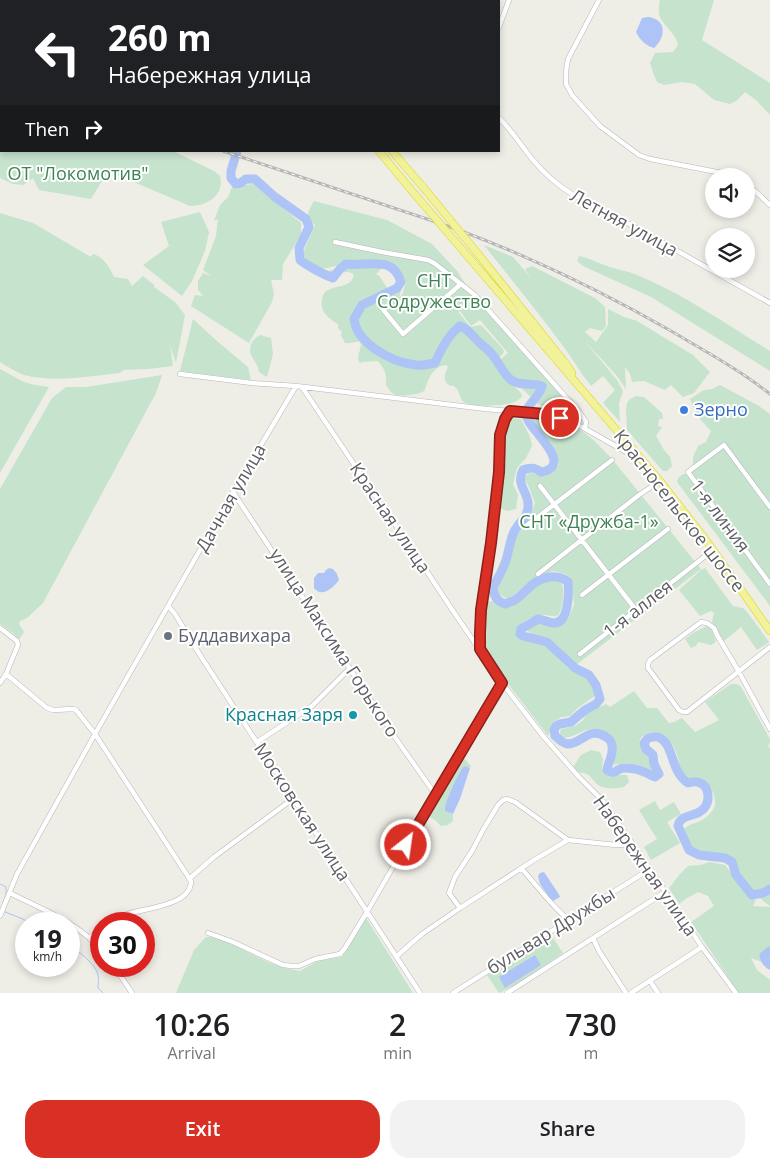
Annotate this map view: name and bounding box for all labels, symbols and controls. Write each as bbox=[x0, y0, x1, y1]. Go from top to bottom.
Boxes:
text: 260 m bbox=[108, 14, 212, 61]
icon: left bbox=[25, 20, 90, 85]
text: Набережная улица bbox=[108, 59, 312, 89]
icon: right bbox=[79, 115, 107, 143]
text: Then bbox=[25, 116, 69, 142]
park label: ОТ "Локомотив" bbox=[8, 161, 148, 185]
map controls bbox=[705, 168, 755, 278]
button: sound bbox=[705, 168, 755, 218]
street label: Летняя улица bbox=[567, 183, 682, 262]
button: layers bbox=[705, 228, 755, 278]
park label: СНТ Содружество bbox=[377, 268, 491, 313]
pin bbox=[539, 397, 581, 439]
place label: Зерно bbox=[694, 397, 748, 421]
icon: arrive bbox=[546, 404, 574, 432]
marker: Зерно bbox=[678, 404, 690, 416]
street label: Красносельское шоссе bbox=[609, 424, 751, 597]
street label: Дачная улица bbox=[189, 439, 271, 556]
street label: Красная улица bbox=[345, 457, 437, 577]
street label: 1-я линия bbox=[686, 474, 756, 557]
park label: СНТ «Дружба-1» bbox=[519, 509, 659, 533]
street label: улица Максима Горького bbox=[265, 543, 405, 742]
street label: 1-я аллея bbox=[598, 574, 677, 643]
place label: Буддавихара bbox=[178, 623, 291, 647]
marker: Буддавихара bbox=[162, 630, 174, 642]
place label: Красная Заря bbox=[225, 702, 343, 726]
marker: Красная Заря bbox=[347, 709, 359, 721]
street label: Московская улица bbox=[249, 738, 357, 885]
street label: Набережная улица bbox=[588, 790, 703, 941]
position arrow bbox=[379, 818, 431, 870]
street label: бульвар Дружбы bbox=[482, 881, 619, 979]
speed limit sign: 30 bbox=[90, 912, 155, 977]
text: 19 bbox=[33, 921, 62, 955]
text: km/h bbox=[33, 948, 62, 965]
text: 10:26 bbox=[153, 1004, 230, 1045]
text: 2 bbox=[389, 1004, 406, 1045]
text: 730 bbox=[565, 1004, 617, 1045]
text: Arrival bbox=[168, 1042, 216, 1064]
text: min bbox=[383, 1042, 412, 1064]
text: m bbox=[584, 1042, 598, 1064]
button: Exit bbox=[25, 1100, 380, 1158]
button: Share bbox=[390, 1100, 745, 1158]

